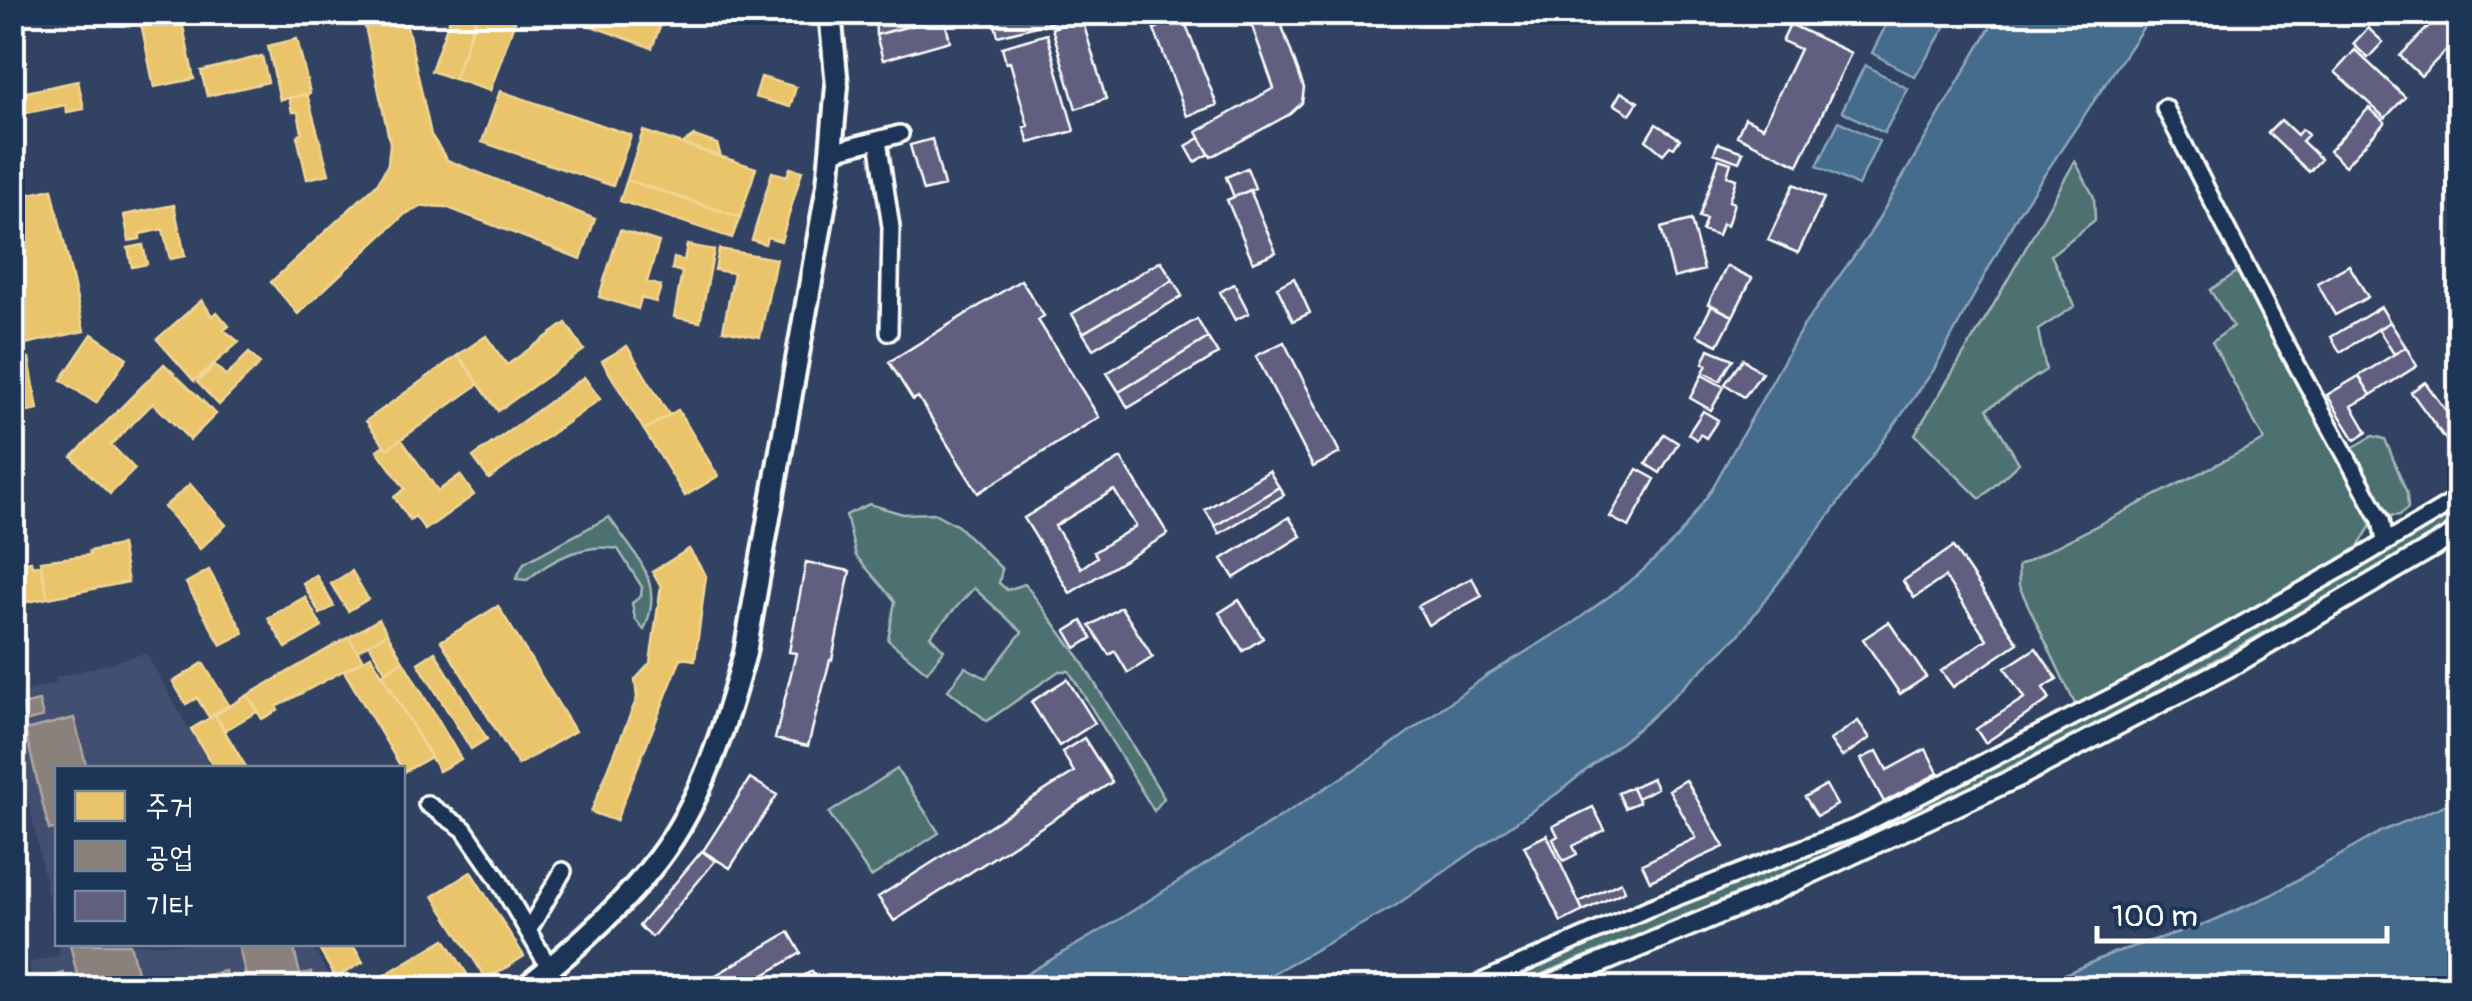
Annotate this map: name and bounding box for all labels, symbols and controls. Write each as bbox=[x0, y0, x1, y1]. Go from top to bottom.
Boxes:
legend bbox=[55, 766, 405, 946]
text: 주거 bbox=[145, 788, 193, 825]
text: 공업 bbox=[145, 838, 193, 875]
scale bar bbox=[2097, 881, 2387, 943]
text: 기타 bbox=[145, 888, 193, 925]
text: 100 m bbox=[2112, 898, 2198, 935]

